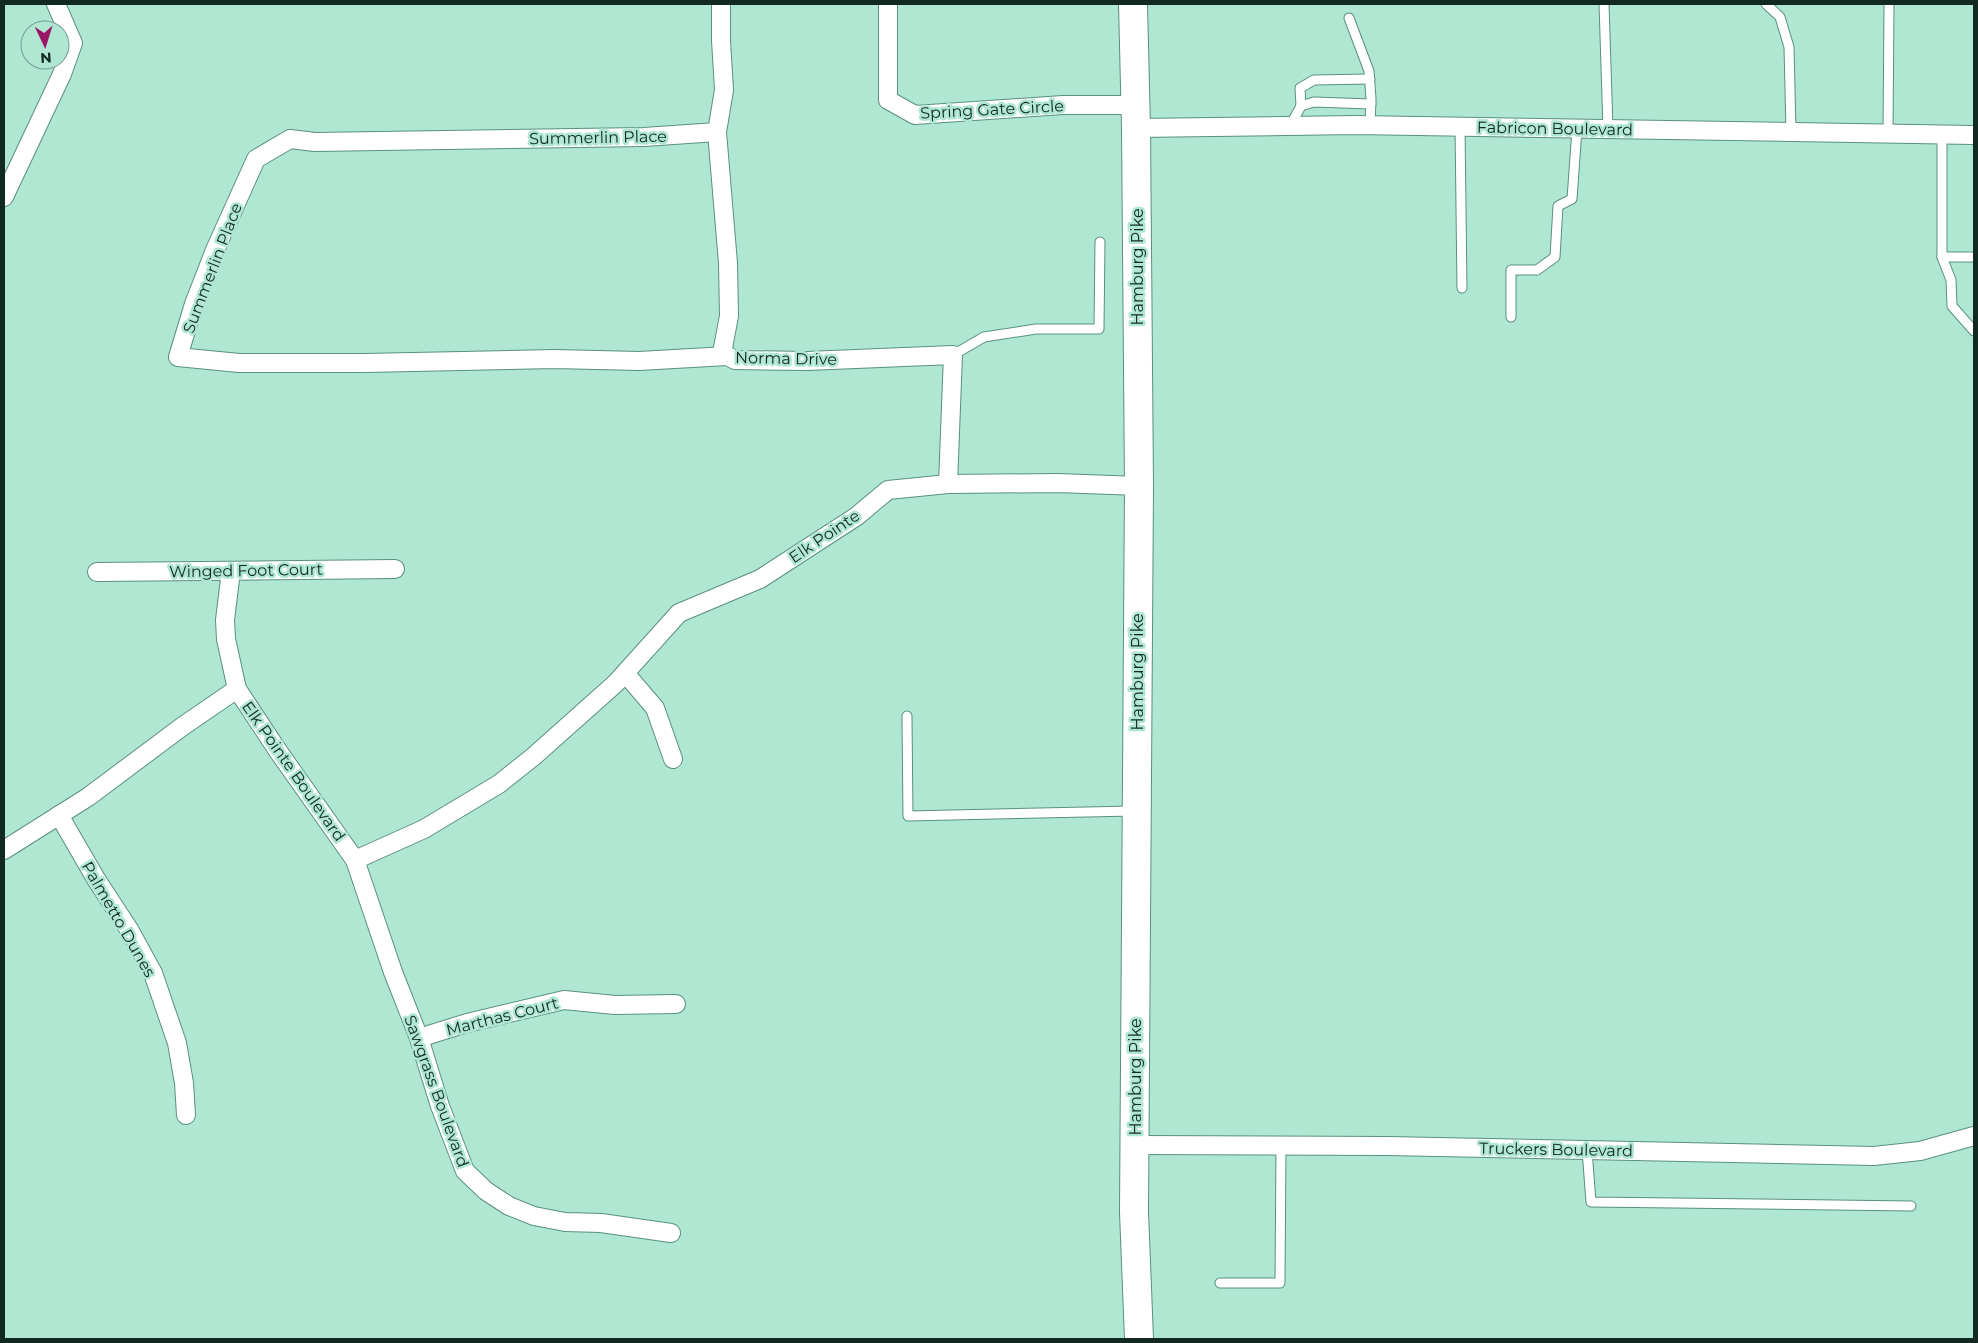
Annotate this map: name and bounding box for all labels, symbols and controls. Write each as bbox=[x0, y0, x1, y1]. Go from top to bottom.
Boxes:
north arrow bbox=[20, 20, 70, 70]
text: N bbox=[40, 49, 52, 67]
street label: Spring Gate Circle bbox=[920, 96, 1064, 123]
street label: Fabricon Boulevard bbox=[1477, 118, 1633, 139]
street label: Summerlin Place bbox=[529, 127, 667, 148]
street label: Summerlin Place bbox=[179, 200, 246, 336]
street label: Hamburg Pike bbox=[1128, 208, 1147, 326]
street label: Norma Drive bbox=[735, 348, 837, 369]
street label: Elk Pointe bbox=[785, 506, 863, 567]
street label: Winged Foot Court bbox=[169, 560, 324, 581]
street label: Hamburg Pike bbox=[1128, 613, 1147, 731]
street label: Elk Pointe Boulevard bbox=[238, 698, 349, 845]
street label: Palmetto Dunes bbox=[78, 858, 160, 981]
street label: Marthas Court bbox=[444, 993, 561, 1040]
street label: Sawgrass Boulevard bbox=[400, 1013, 473, 1170]
street label: Hamburg Pike bbox=[1126, 1018, 1145, 1136]
street label: Truckers Boulevard bbox=[1479, 1139, 1633, 1160]

